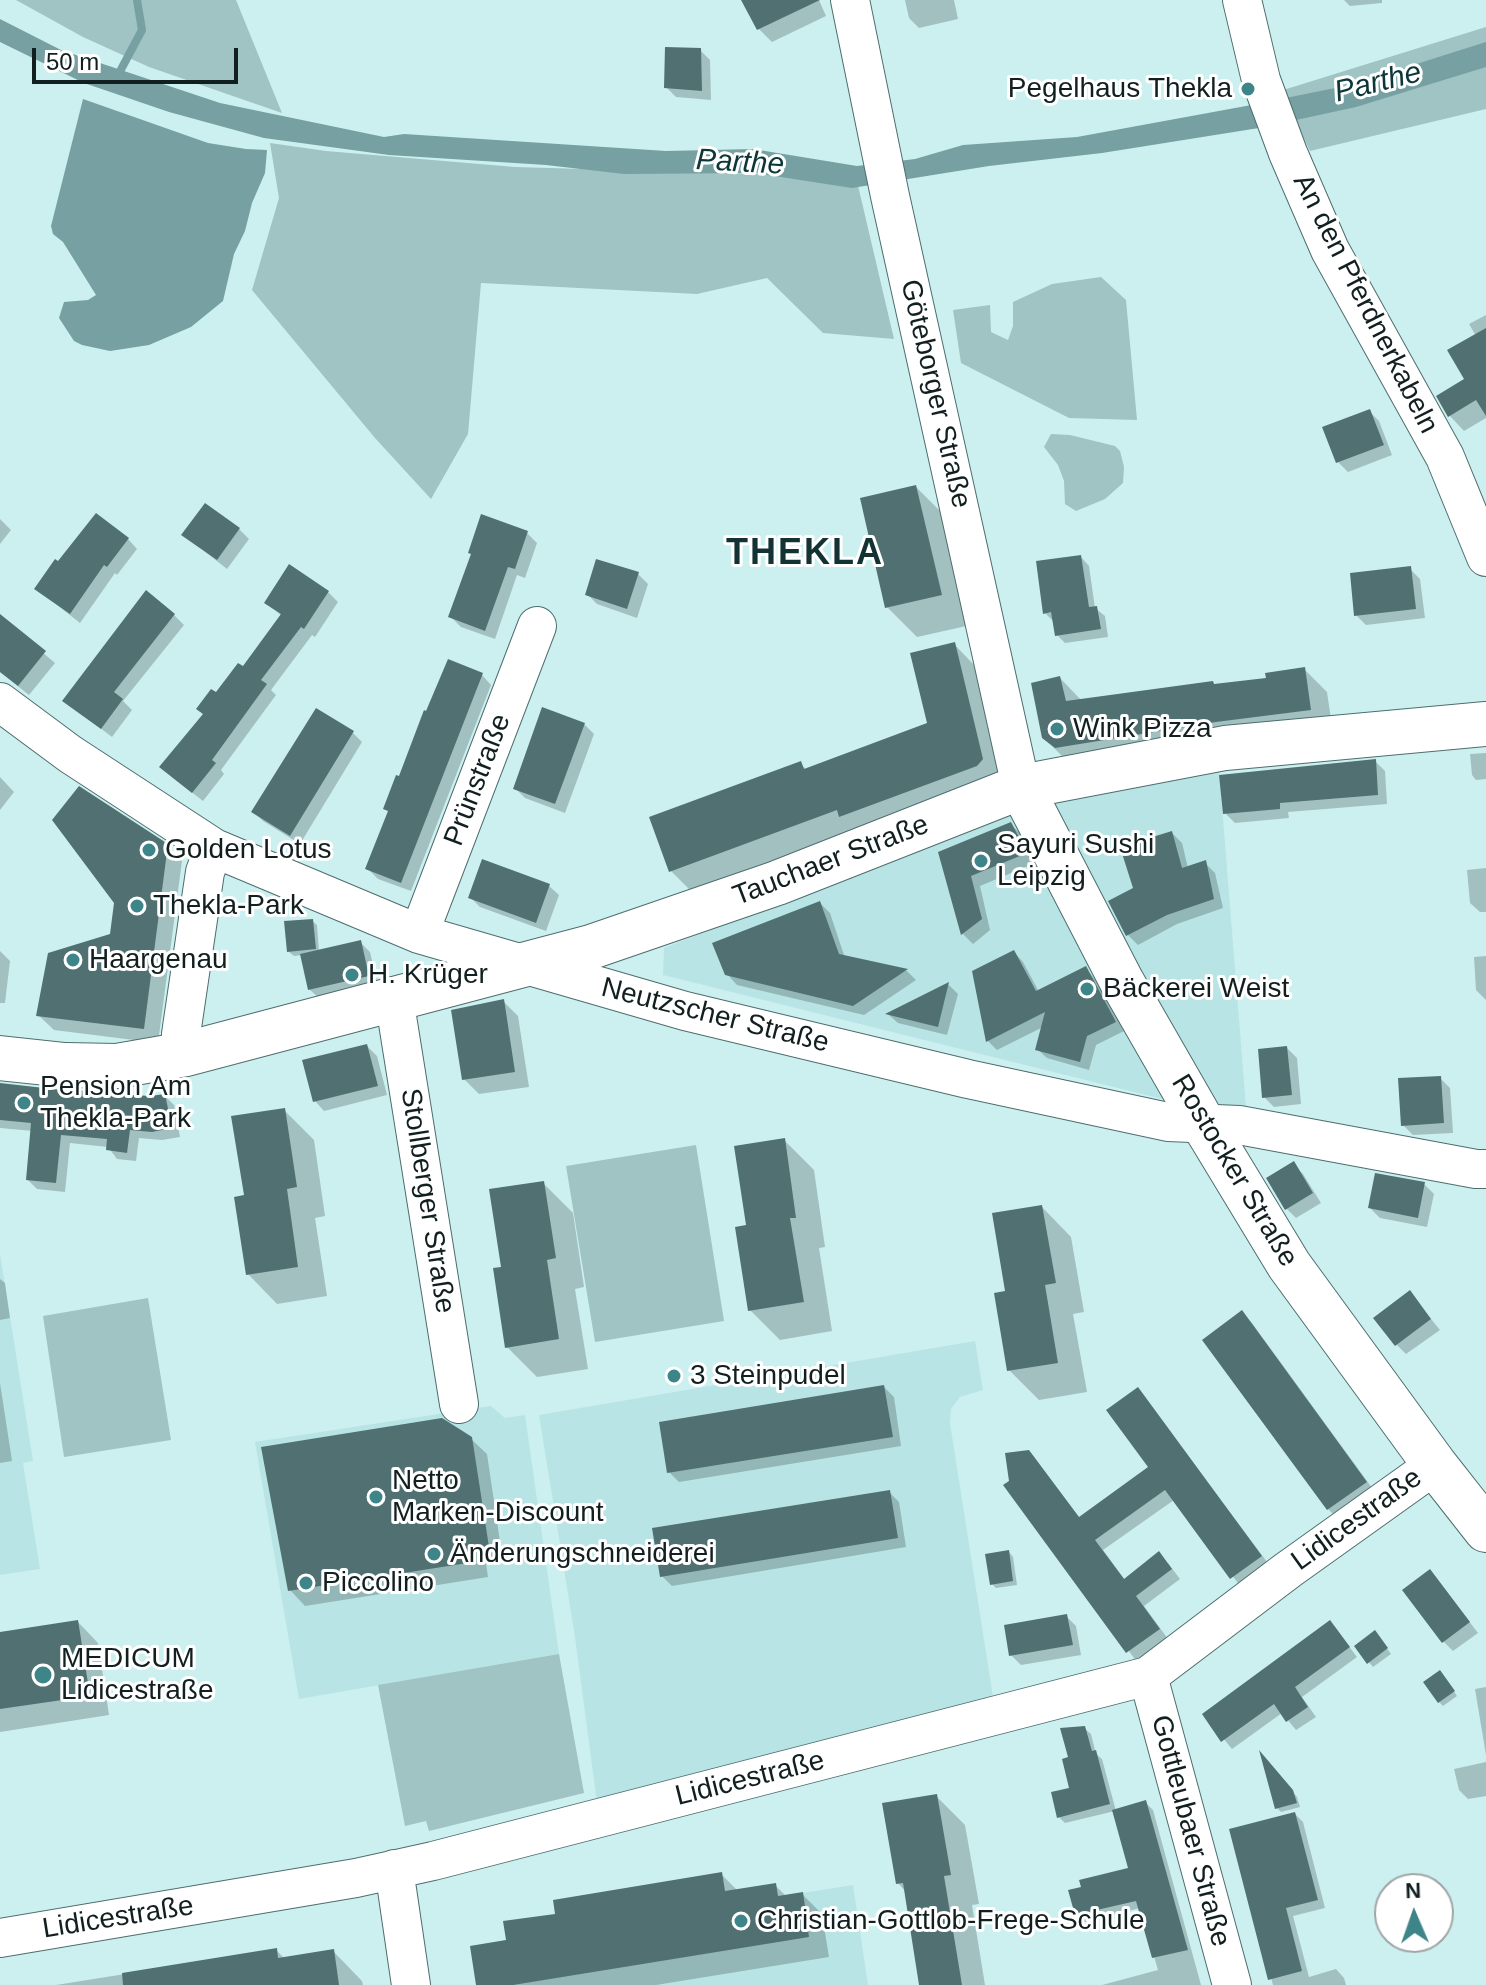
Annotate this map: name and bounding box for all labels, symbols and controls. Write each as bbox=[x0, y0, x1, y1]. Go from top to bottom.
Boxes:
scale bar bbox=[36, 32, 242, 82]
text: 50 m bbox=[46, 48, 99, 75]
water label: Parthe bbox=[1331, 55, 1425, 111]
place label: Pegelhaus Thekla bbox=[1008, 72, 1232, 106]
marker: Pegelhaus Thekla bbox=[1239, 80, 1257, 98]
water label: Parthe bbox=[695, 143, 785, 183]
street label: An den Pferdnerkabeln bbox=[1285, 169, 1445, 439]
street label: Göteborger Straße bbox=[892, 276, 978, 512]
district label: THEKLA bbox=[726, 532, 884, 576]
street label: Prünstraße bbox=[437, 709, 519, 851]
place label: Wink Pizza bbox=[1073, 712, 1211, 746]
marker: Wink Pizza bbox=[1048, 720, 1066, 738]
street label: Tauchaer Straße bbox=[728, 808, 934, 914]
place label: Sayuri Sushi Leipzig bbox=[997, 828, 1154, 894]
place label: Golden Lotus bbox=[165, 833, 332, 867]
marker: Golden Lotus bbox=[140, 841, 158, 859]
marker: Sayuri Sushi Leipzig bbox=[972, 852, 990, 870]
place label: Thekla-Park bbox=[153, 889, 304, 923]
marker: Thekla-Park bbox=[128, 897, 146, 915]
place label: Haargenau bbox=[89, 943, 228, 977]
marker: Haargenau bbox=[64, 951, 82, 969]
place label: H. Krüger bbox=[368, 958, 488, 992]
marker: H. Krüger bbox=[343, 966, 361, 984]
street label: Neutzscher Straße bbox=[598, 971, 832, 1061]
place label: Bäckerei Weist bbox=[1103, 972, 1289, 1006]
marker: Bäckerei Weist bbox=[1078, 980, 1096, 998]
street label: Rostocker Straße bbox=[1163, 1069, 1305, 1273]
place label: Pension Am Thekla-Park bbox=[40, 1070, 191, 1136]
street label: Stollberger Straße bbox=[393, 1086, 461, 1316]
marker: Pension Am Thekla-Park bbox=[15, 1094, 33, 1112]
place label: 3 Steinpudel bbox=[690, 1359, 846, 1393]
marker: 3 Steinpudel bbox=[665, 1367, 683, 1385]
street label: Lidicestraße bbox=[1285, 1462, 1429, 1578]
place label: Netto Marken-Discount bbox=[392, 1464, 604, 1530]
marker: Netto Marken-Discount bbox=[367, 1488, 385, 1506]
place label: Änderungschneiderei bbox=[450, 1537, 715, 1571]
marker: Änderungschneiderei bbox=[425, 1545, 443, 1563]
place label: Piccolino bbox=[322, 1566, 434, 1600]
marker: Piccolino bbox=[297, 1574, 315, 1592]
place label: MEDICUM Lidicestraße bbox=[61, 1642, 214, 1708]
marker: MEDICUM Lidicestraße bbox=[32, 1664, 54, 1686]
street label: Gottleubaer Straße bbox=[1143, 1712, 1237, 1950]
street label: Lidicestraße bbox=[672, 1744, 828, 1814]
north arrow bbox=[1374, 1873, 1454, 1953]
text: N bbox=[1405, 1878, 1422, 1903]
street label: Lidicestraße bbox=[40, 1889, 196, 1947]
place label: Christian-Gottlob-Frege-Schule bbox=[757, 1904, 1144, 1938]
marker: Christian-Gottlob-Frege-Schule bbox=[732, 1912, 750, 1930]

